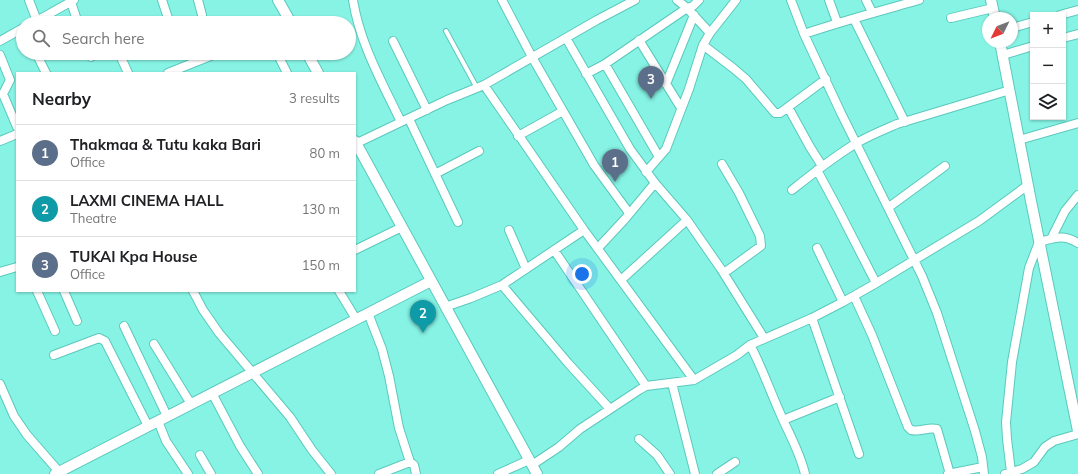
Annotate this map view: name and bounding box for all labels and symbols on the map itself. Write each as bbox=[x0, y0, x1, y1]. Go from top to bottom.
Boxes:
north arrow bbox=[982, 12, 1018, 48]
pin: 3 bbox=[638, 66, 664, 99]
pin: 1 bbox=[602, 149, 628, 182]
your location bbox=[572, 264, 592, 284]
pin: 2 bbox=[410, 300, 436, 333]

